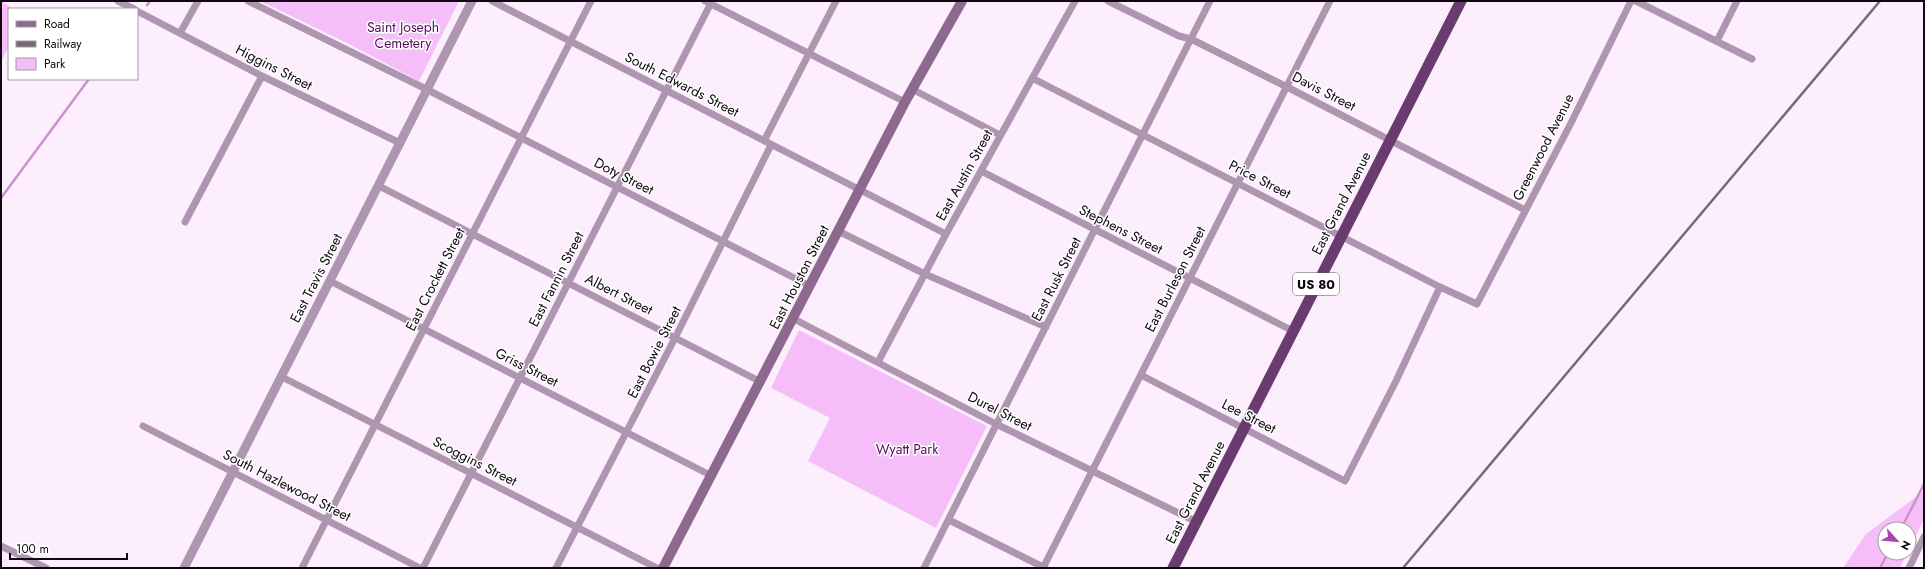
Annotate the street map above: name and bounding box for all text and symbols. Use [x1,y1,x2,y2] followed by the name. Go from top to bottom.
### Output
[8,8,138,80] legend
[44,15,70,33] text: Road
[367,17,439,53] park label: Saint Joseph Cemetery
[44,35,82,53] text: Railway
[232,39,316,95] street label: Higgins Street
[622,47,743,122] street label: South Edwards Street
[44,55,66,73] text: Park
[1289,66,1360,116] street label: Davis Street
[1507,90,1579,204] street label: Greenwood Avenue
[931,125,998,224] street label: East Austin Street
[1306,148,1376,258] street label: East Grand Avenue
[591,152,658,200] street label: Doty Street
[1225,155,1295,203] street label: Price Street
[1076,199,1167,259] street label: Stephens Street
[764,221,834,332] street label: East Houston Street
[1140,222,1211,335] street label: East Burleson Street
[400,223,470,334] street label: East Crockett Street
[523,227,589,330] street label: East Fannin Street
[285,229,347,326] street label: East Travis Street
[1026,233,1086,325] street label: East Rusk Street
[582,268,657,320] street label: Albert Street
[1293,273,1339,295] road number: US 80
[622,302,686,401] street label: East Bowie Street
[492,343,562,392] street label: Griss Street
[964,386,1036,436] street label: Durel Street
[1218,394,1280,438] street label: Lee Street
[429,431,521,491] street label: Scoggins Street
[1160,437,1230,547] street label: East Grand Avenue
[876,439,939,459] park label: Wyatt Park
[220,444,355,526] street label: South Hazlewood Street
[1877,521,1917,561] north arrow
[10,535,127,561] scale bar
[1897,538,1915,553] text: N
[16,540,49,558] text: 100 m

